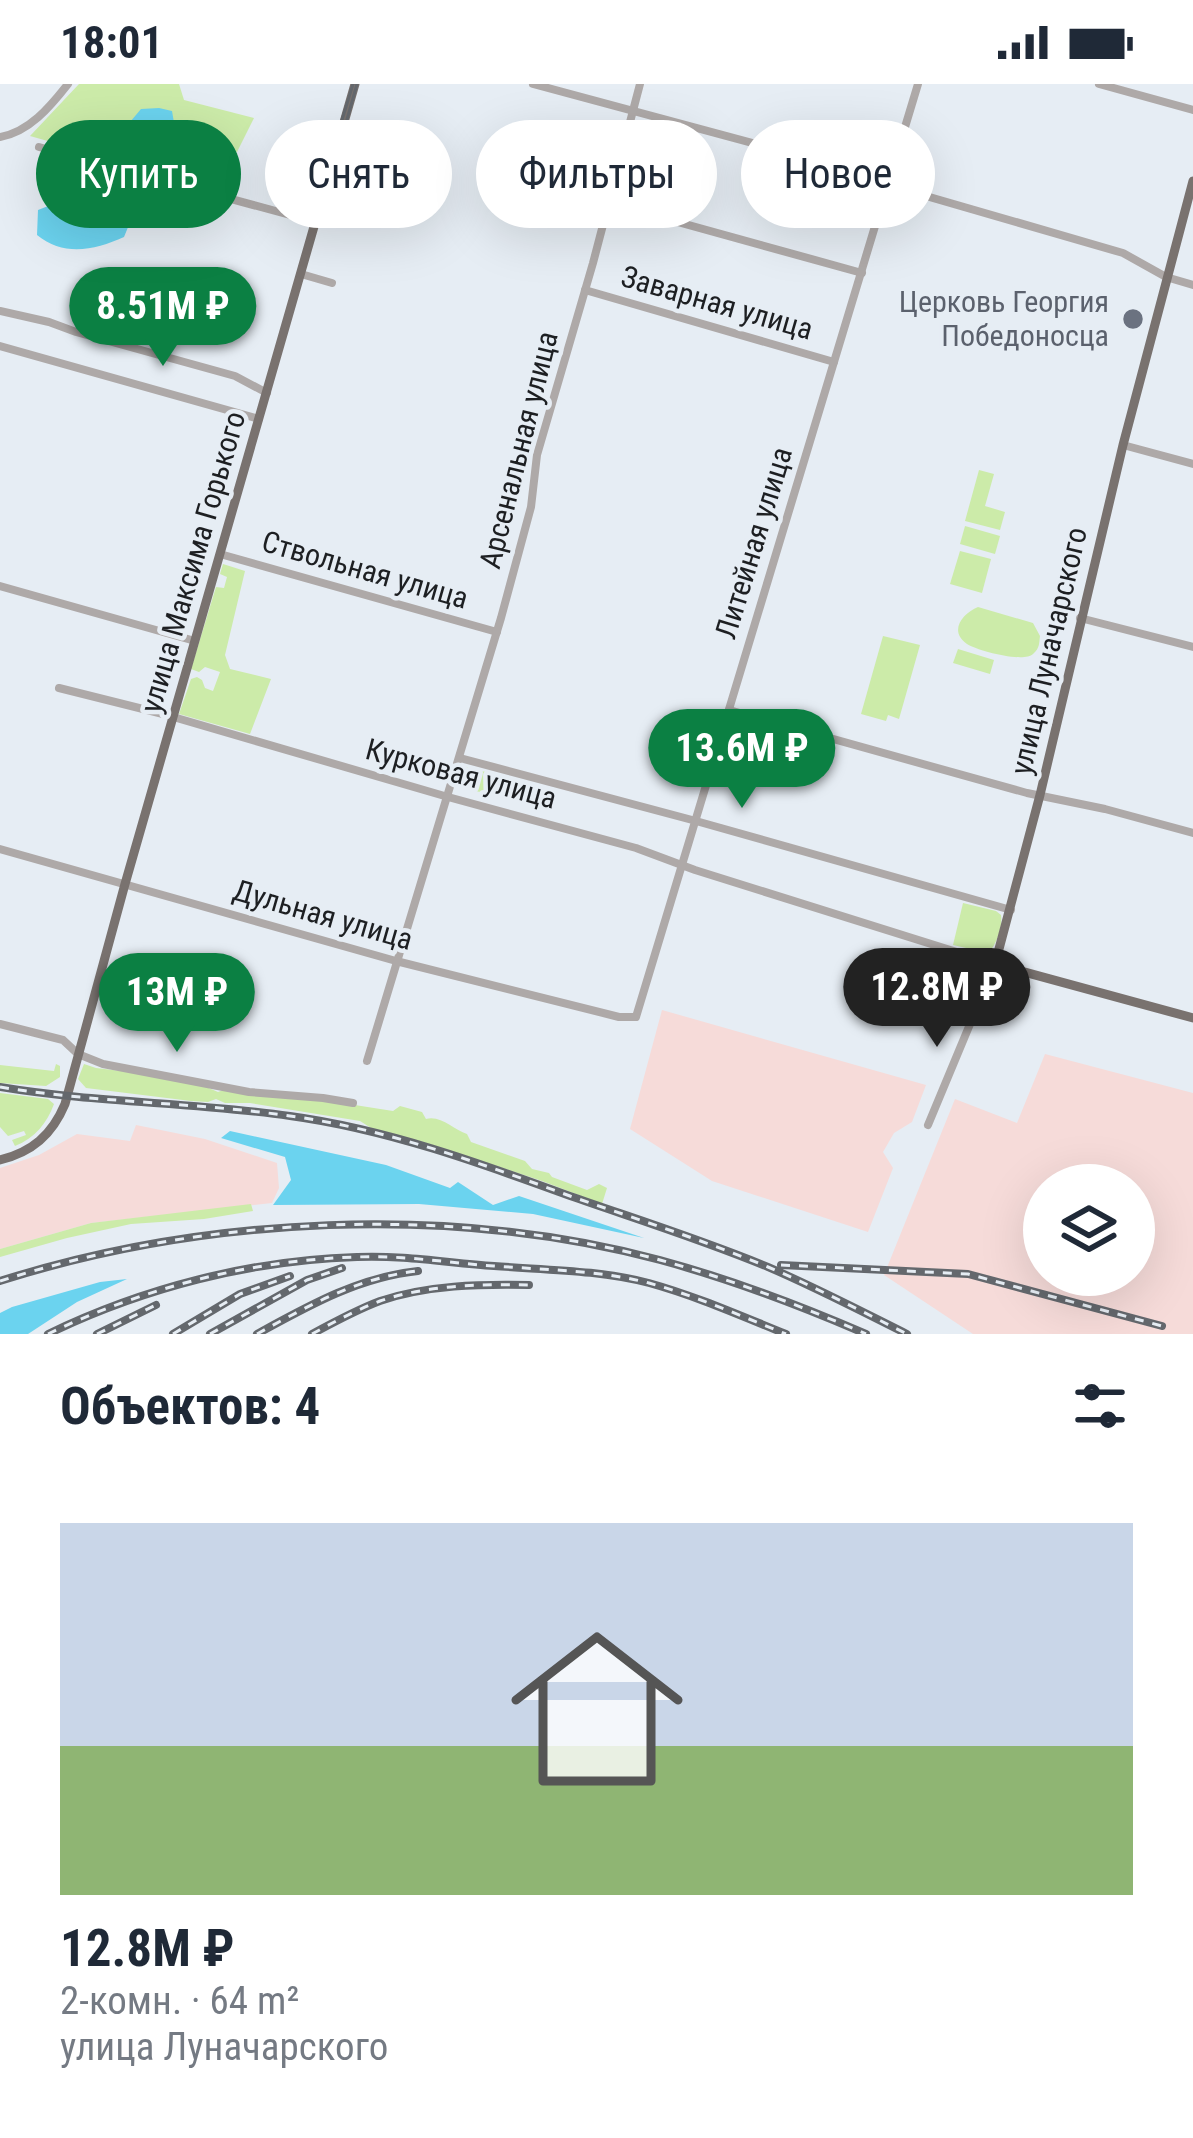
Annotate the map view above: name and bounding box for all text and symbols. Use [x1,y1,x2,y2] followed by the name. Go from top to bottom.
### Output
[60,16,163,69] text: 18:01
[36,120,241,228] chip: Купить
[265,120,452,228] chip: Снять
[476,120,717,228] chip: Фильтры
[741,120,935,228] chip: Новое
[617,258,817,347] street label: Заварная улица
[52,267,274,369] pin: 8.51M ₽
[96,283,230,329] text: 8.51M ₽
[899,284,1109,353] place label: Церковь Георгия Победоносца
[1120,306,1146,332] marker: Церковь Георгия Победоносца
[472,328,565,572] street label: Арсенальная улица
[133,407,252,716] street label: улица Максима Горького
[708,443,799,643] street label: Литейная улица
[258,523,472,616] street label: Ствольная улица
[1003,524,1094,778] street label: улица Луначарского
[631,709,853,811] pin: 13.6M ₽
[675,725,809,771] text: 13.6M ₽
[362,731,560,816] street label: Курковая улица
[229,872,417,957] street label: Дульная улица
[826,948,1048,1050] pin: 12.8M ₽
[93,953,261,1055] pin: 13M ₽
[870,964,1004,1010] text: 12.8M ₽
[126,969,228,1015] text: 13M ₽
[1023,1164,1155,1296] map controls
[1023,1164,1155,1296] button: layers
[1067,1373,1133,1439] icon: filters
[60,1377,320,1436] text: Объектов: 4
[489,1601,705,1817] icon: home
[60,1919,235,1978] text: 12.8M ₽
[60,1978,299,2024] text: 2-комн. · 64 m²
[60,2024,388,2070] text: улица Луначарского

